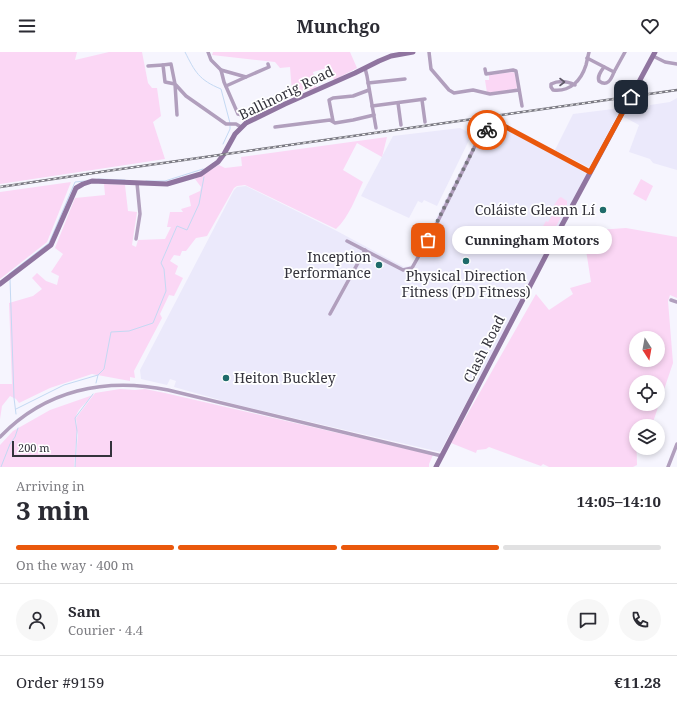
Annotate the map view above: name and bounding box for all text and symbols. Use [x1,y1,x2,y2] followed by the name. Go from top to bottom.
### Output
[297,14,380,38] text: Munchgo
[16,15,38,37] icon: menu
[639,15,661,37] icon: heart
[235,61,337,124] street label: Ballinorig Road
[559,78,565,86] one-way arrow
[614,80,648,114] pin
[620,86,642,108] icon: home
[467,110,507,150] courier
[476,119,498,141] icon: bike
[475,200,596,219] place label: Coláiste Gleann Lí
[598,205,608,215] marker: Coláiste Gleann Lí
[411,223,445,257] pin
[452,226,612,254] callout: Cunningham Motors
[417,229,439,251] icon: bag
[465,231,599,249] text: Cunningham Motors
[284,247,371,282] place label: Inception Performance
[461,256,471,266] marker: Physical Direction Fitness (PD Fitness)
[374,260,384,270] marker: Inception Performance
[401,266,531,301] place label: Physical Direction Fitness (PD Fitness)
[458,311,509,386] street label: Clash Road
[629,331,665,367] north arrow
[629,331,665,455] map controls
[234,368,336,387] place label: Heiton Buckley
[221,373,231,383] marker: Heiton Buckley
[629,375,665,411] button: locate
[629,419,665,455] button: layers
[12,439,112,458] scale bar
[18,440,50,455] text: 200 m
[16,477,85,495] text: Arriving in
[577,491,661,511] text: 14:05–14:10
[16,492,90,528] text: 3 min
[16,556,134,574] text: On the way · 400 m
[16,599,58,641] button: person
[567,599,609,641] button: chat
[619,599,661,641] button: phone
[68,601,100,621] text: Sam
[68,621,143,639] text: Courier · 4.4
[16,672,104,692] text: Order #9159
[614,672,661,692] text: €11.28

